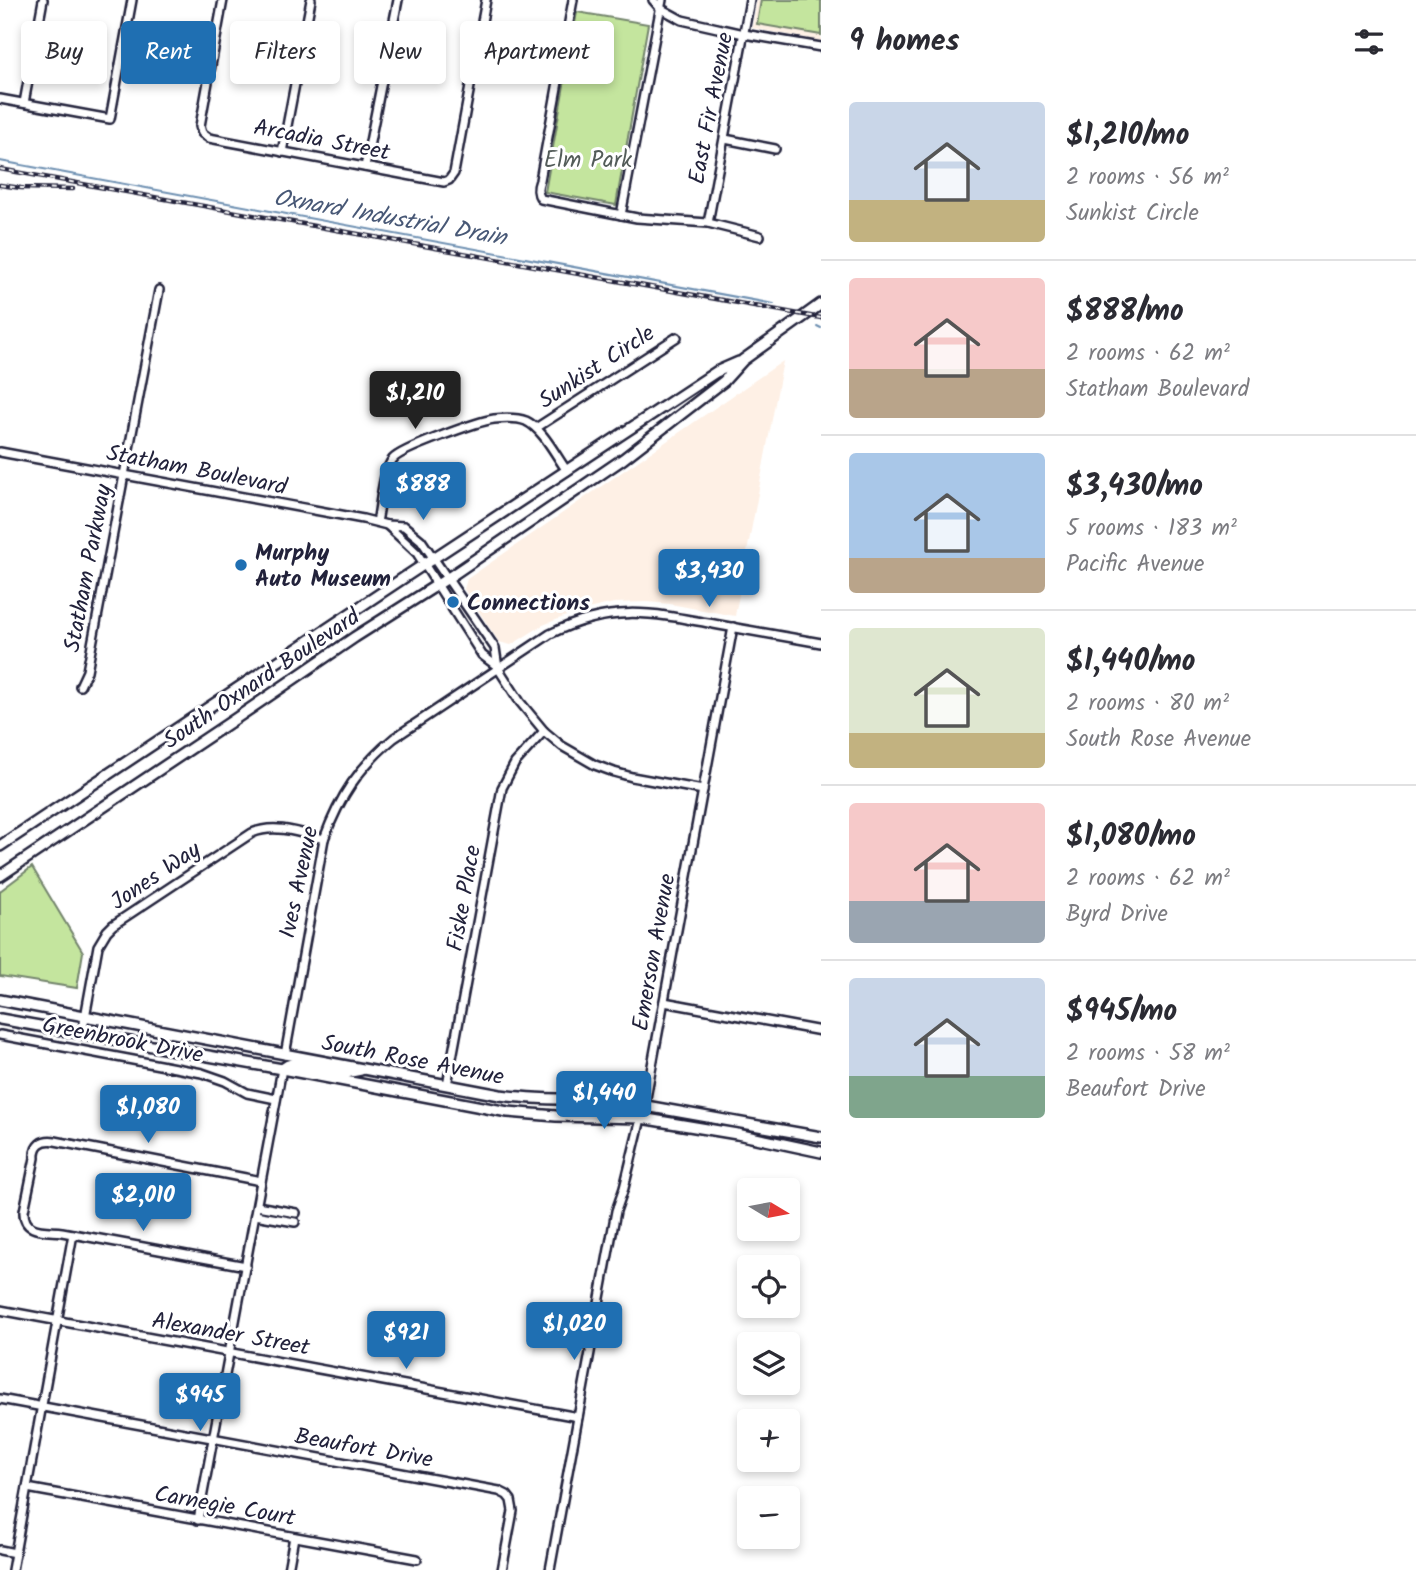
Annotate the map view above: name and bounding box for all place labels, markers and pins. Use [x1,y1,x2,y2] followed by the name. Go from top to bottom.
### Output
[358,372,472,431] pin: $1,210
[382,462,464,522] pin: $888
[255,536,391,598] place label: Murphy Auto Museum
[652,550,766,609] pin: $3,430
[233,557,249,573] marker: Murphy Auto Museum
[467,586,590,622] place label: Connections
[445,594,461,610] marker: Connections
[547,1072,661,1131] pin: $1,440
[91,1086,205,1145] pin: $1,080
[86,1174,200,1233] pin: $2,010
[517,1302,631,1362] pin: $1,020
[365,1312,447,1371] pin: $921
[159,1374,241,1433] pin: $945

